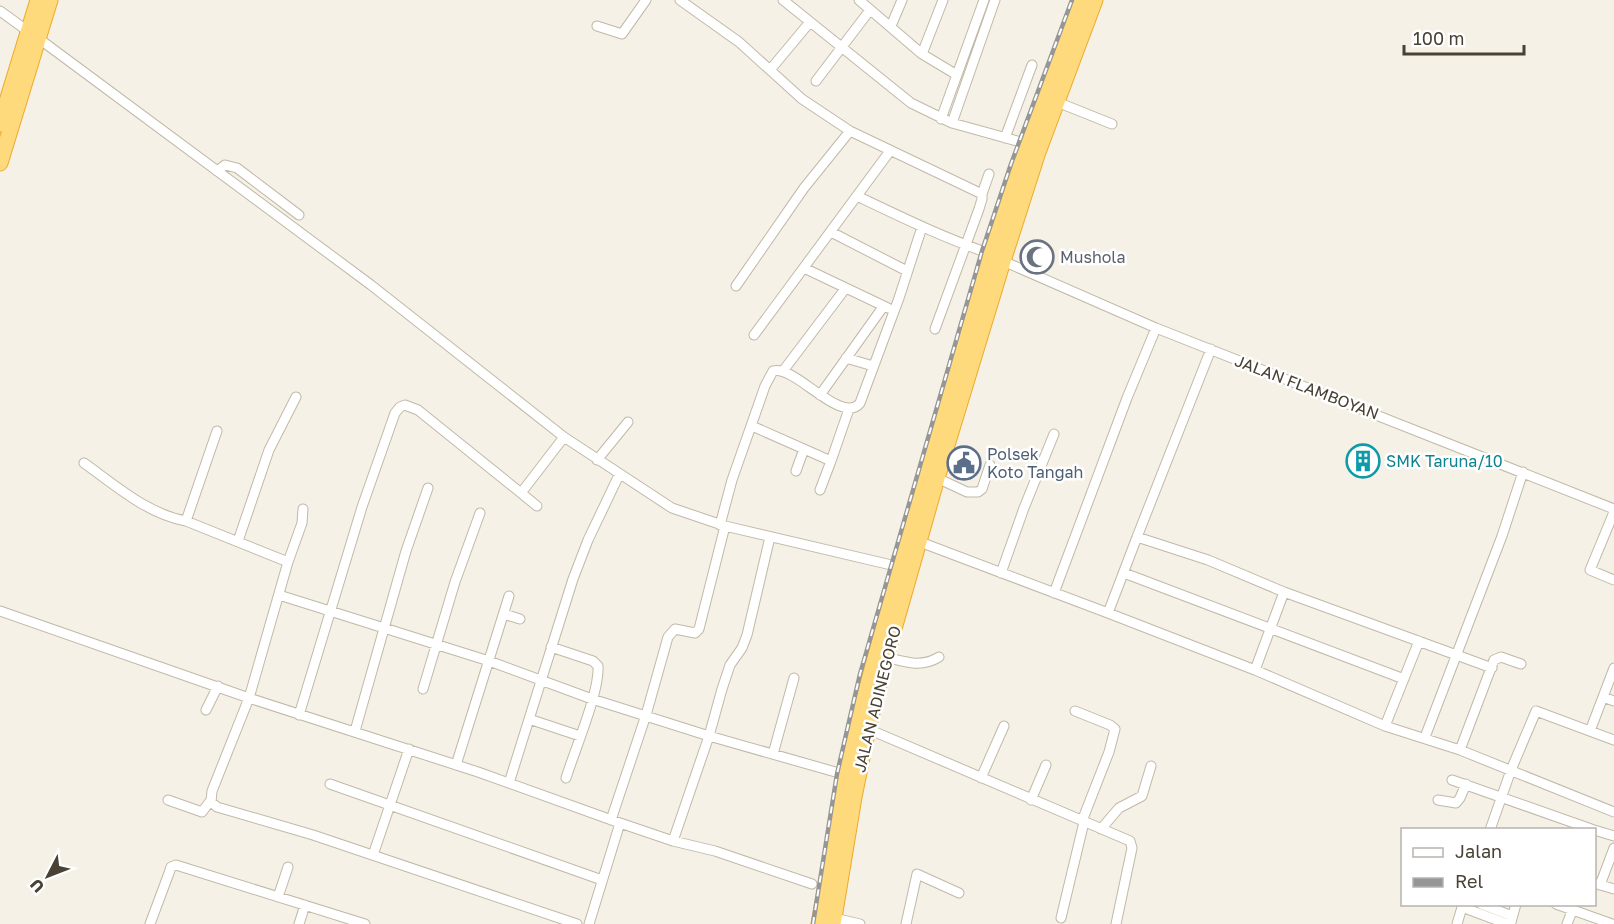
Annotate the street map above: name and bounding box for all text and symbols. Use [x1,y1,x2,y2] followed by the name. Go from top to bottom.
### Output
[1404,18,1524,56] scale bar
[1413,27,1464,49] text: 100 m
[1019,239,1055,275] mosque icon: Mushola
[1060,247,1126,267] place label: Mushola
[1232,350,1382,424] street label: JALAN FLAMBOYAN
[1345,443,1381,479] building icon: SMK Taruna/10
[987,444,1083,482] place label: Polsek Koto Tangah
[946,445,982,481] public building icon: Polsek Koto Tangah
[1386,451,1503,471] place label: SMK Taruna/10
[849,624,905,774] street label: JALAN ADINEGORO
[1401,828,1596,906] legend
[1455,840,1502,862] text: Jalan
[18,846,78,906] north arrow
[1455,870,1483,892] text: Rel
[26,875,48,897] text: U

